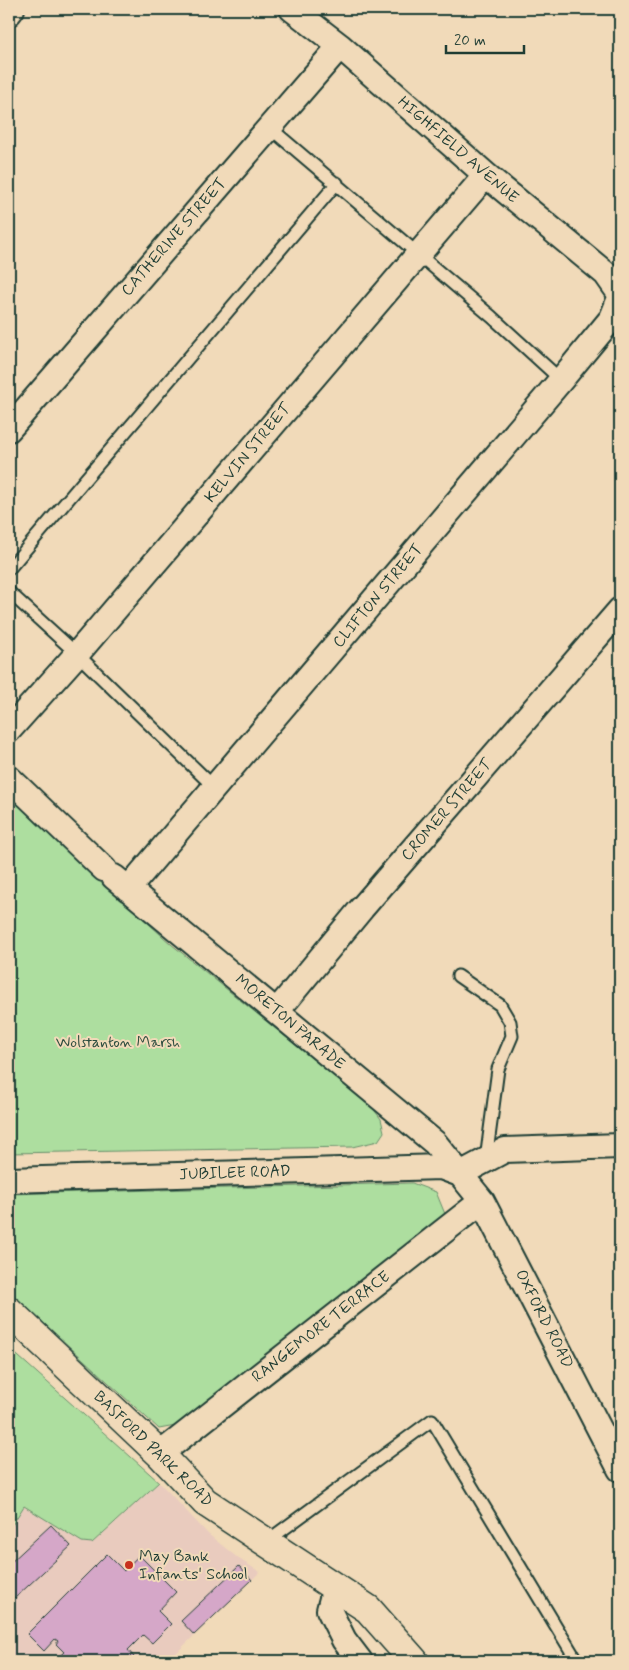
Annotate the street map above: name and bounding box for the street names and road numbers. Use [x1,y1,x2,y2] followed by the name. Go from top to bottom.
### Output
[393,92,523,208] street label: HIGHFIELD AVENUE
[117,173,231,301] street label: CATHERINE STREET
[200,398,297,507] street label: KELVIN STREET
[328,540,428,652] street label: CLIFTON STREET
[397,754,498,866] street label: CROMER STREET
[230,970,350,1074] street label: MORETON PARADE
[179,1161,291,1185] street label: JUBILEE ROAD
[248,1266,394,1388] street label: RANGEMORE TERRACE
[510,1266,578,1372] street label: OXFORD ROAD
[89,1386,217,1512] street label: BASFORD PARK ROAD

